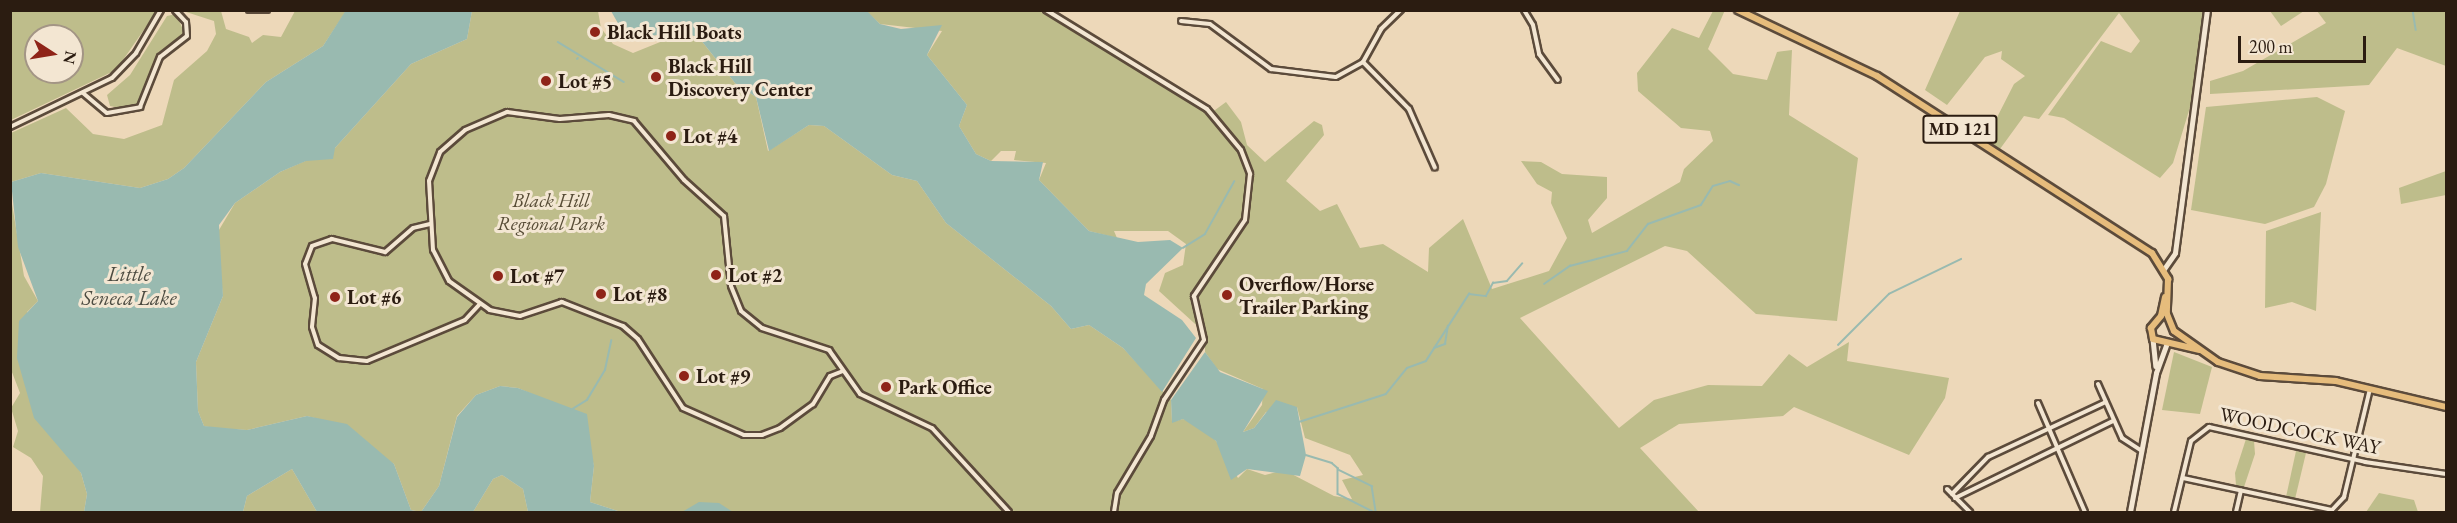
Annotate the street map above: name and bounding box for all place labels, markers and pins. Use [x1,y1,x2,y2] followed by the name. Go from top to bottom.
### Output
[607,20,742,44] place label: Black Hill Boats
[588,25,602,39] marker: Black Hill Boats
[668,54,812,101] place label: Black Hill Discovery Center
[558,69,612,93] place label: Lot #5
[649,70,663,84] marker: Black Hill Discovery Center
[539,74,553,88] marker: Lot #5
[683,124,737,148] place label: Lot #4
[664,129,678,143] marker: Lot #4
[728,263,782,287] place label: Lot #2
[510,264,564,288] place label: Lot #7
[709,268,723,282] marker: Lot #2
[491,269,505,283] marker: Lot #7
[1239,272,1374,319] place label: Overflow/Horse Trailer Parking
[613,282,667,306] place label: Lot #8
[347,285,401,309] place label: Lot #6
[594,287,608,301] marker: Lot #8
[1220,288,1234,302] marker: Overflow/Horse Trailer Parking
[328,290,342,304] marker: Lot #6
[696,364,750,388] place label: Lot #9
[677,369,691,383] marker: Lot #9
[898,375,992,399] place label: Park Office
[879,380,893,394] marker: Park Office

